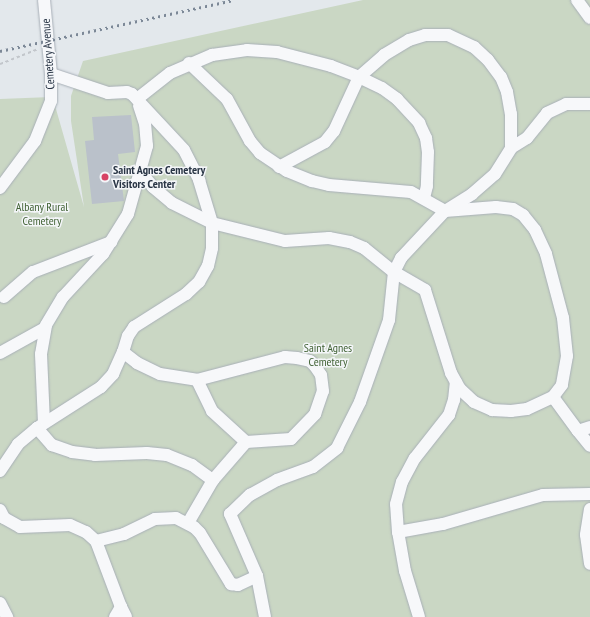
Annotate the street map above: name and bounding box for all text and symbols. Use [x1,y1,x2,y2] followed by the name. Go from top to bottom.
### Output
[38,18,58,90] street label: Cemetery Avenue
[113,163,206,191] place label: Saint Agnes Cemetery Visitors Center
[100,172,110,182] marker: Saint Agnes Cemetery Visitors Center
[16,200,68,228] park label: Albany Rural Cemetery
[304,341,352,369] park label: Saint Agnes Cemetery

